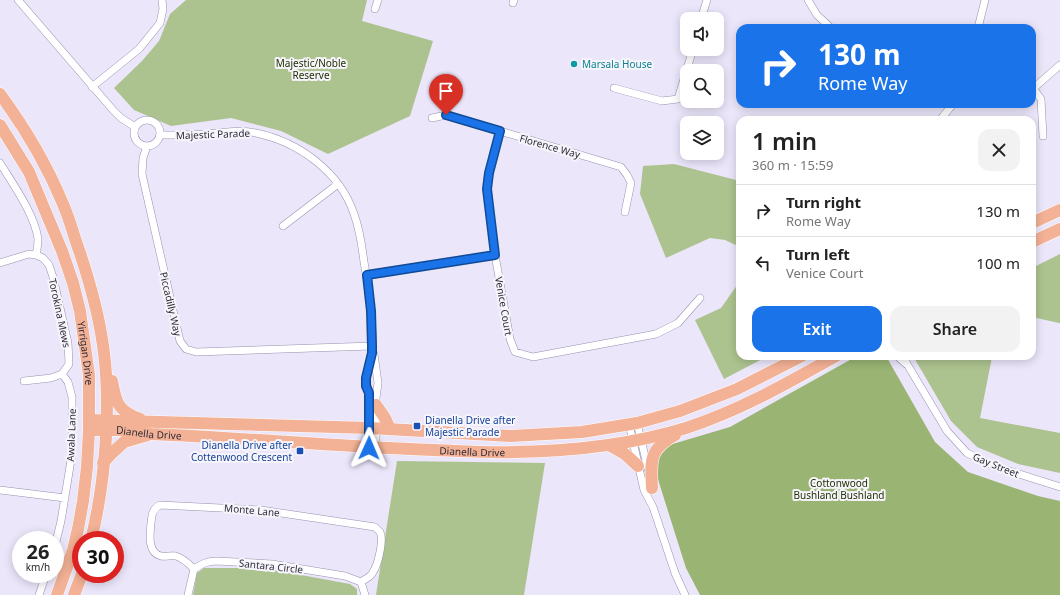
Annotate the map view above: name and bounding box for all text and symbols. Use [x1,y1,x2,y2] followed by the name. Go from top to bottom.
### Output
[680,12,724,160] map controls
[680,12,724,56] button: sound
[818,35,901,73] text: 130 m
[752,40,804,92] icon: right
[276,56,347,82] park label: Majestic/Noble Reserve
[582,57,652,71] place label: Marsala House
[569,59,579,69] marker: Marsala House
[680,64,724,108] button: search
[818,71,907,95] text: Rome Way
[429,74,463,115] pin
[435,80,457,102] icon: arrive
[680,116,724,160] button: layers
[752,124,817,157] text: 1 min
[176,126,251,142] street label: Majestic Parade
[978,129,1020,171] button: close
[518,131,583,162] street label: Florence Way
[752,156,833,174] text: 360 m · 15:59
[786,192,861,212] text: Turn right
[752,200,774,222] icon: right
[976,201,1020,221] text: 130 m
[786,212,851,230] text: Rome Way
[786,244,850,264] text: Turn left
[752,252,774,274] icon: left
[976,253,1020,273] text: 100 m
[786,264,863,282] text: Venice Court
[157,271,185,338] street label: Piccadilly Way
[492,275,516,337] street label: Venice Court
[46,277,74,349] street label: Torokina Mews
[752,306,882,352] button: Exit
[890,306,1020,352] button: Share
[74,320,96,385] street label: Yirrigan Drive
[63,408,79,462] street label: Awala Lane
[425,413,515,439] place label: Dianella Drive after Majestic Parade
[412,421,422,431] marker: Dianella Drive after Majestic Parade
[116,423,182,442] street label: Dianella Drive
[348,427,390,469] position arrow
[191,438,292,464] place label: Dianella Drive after Cottenwood Crescent
[439,443,505,459] street label: Dianella Drive
[295,446,305,456] marker: Dianella Drive after Cottenwood Crescent
[971,449,1021,481] street label: Gay Street
[794,476,884,502] park label: Cottonwood Bushland Bushland
[224,501,281,519] street label: Monte Lane
[72,531,124,583] speed limit sign: 30
[27,538,49,565] text: 26
[238,556,304,576] street label: Santara Circle
[26,560,50,574] text: km/h

